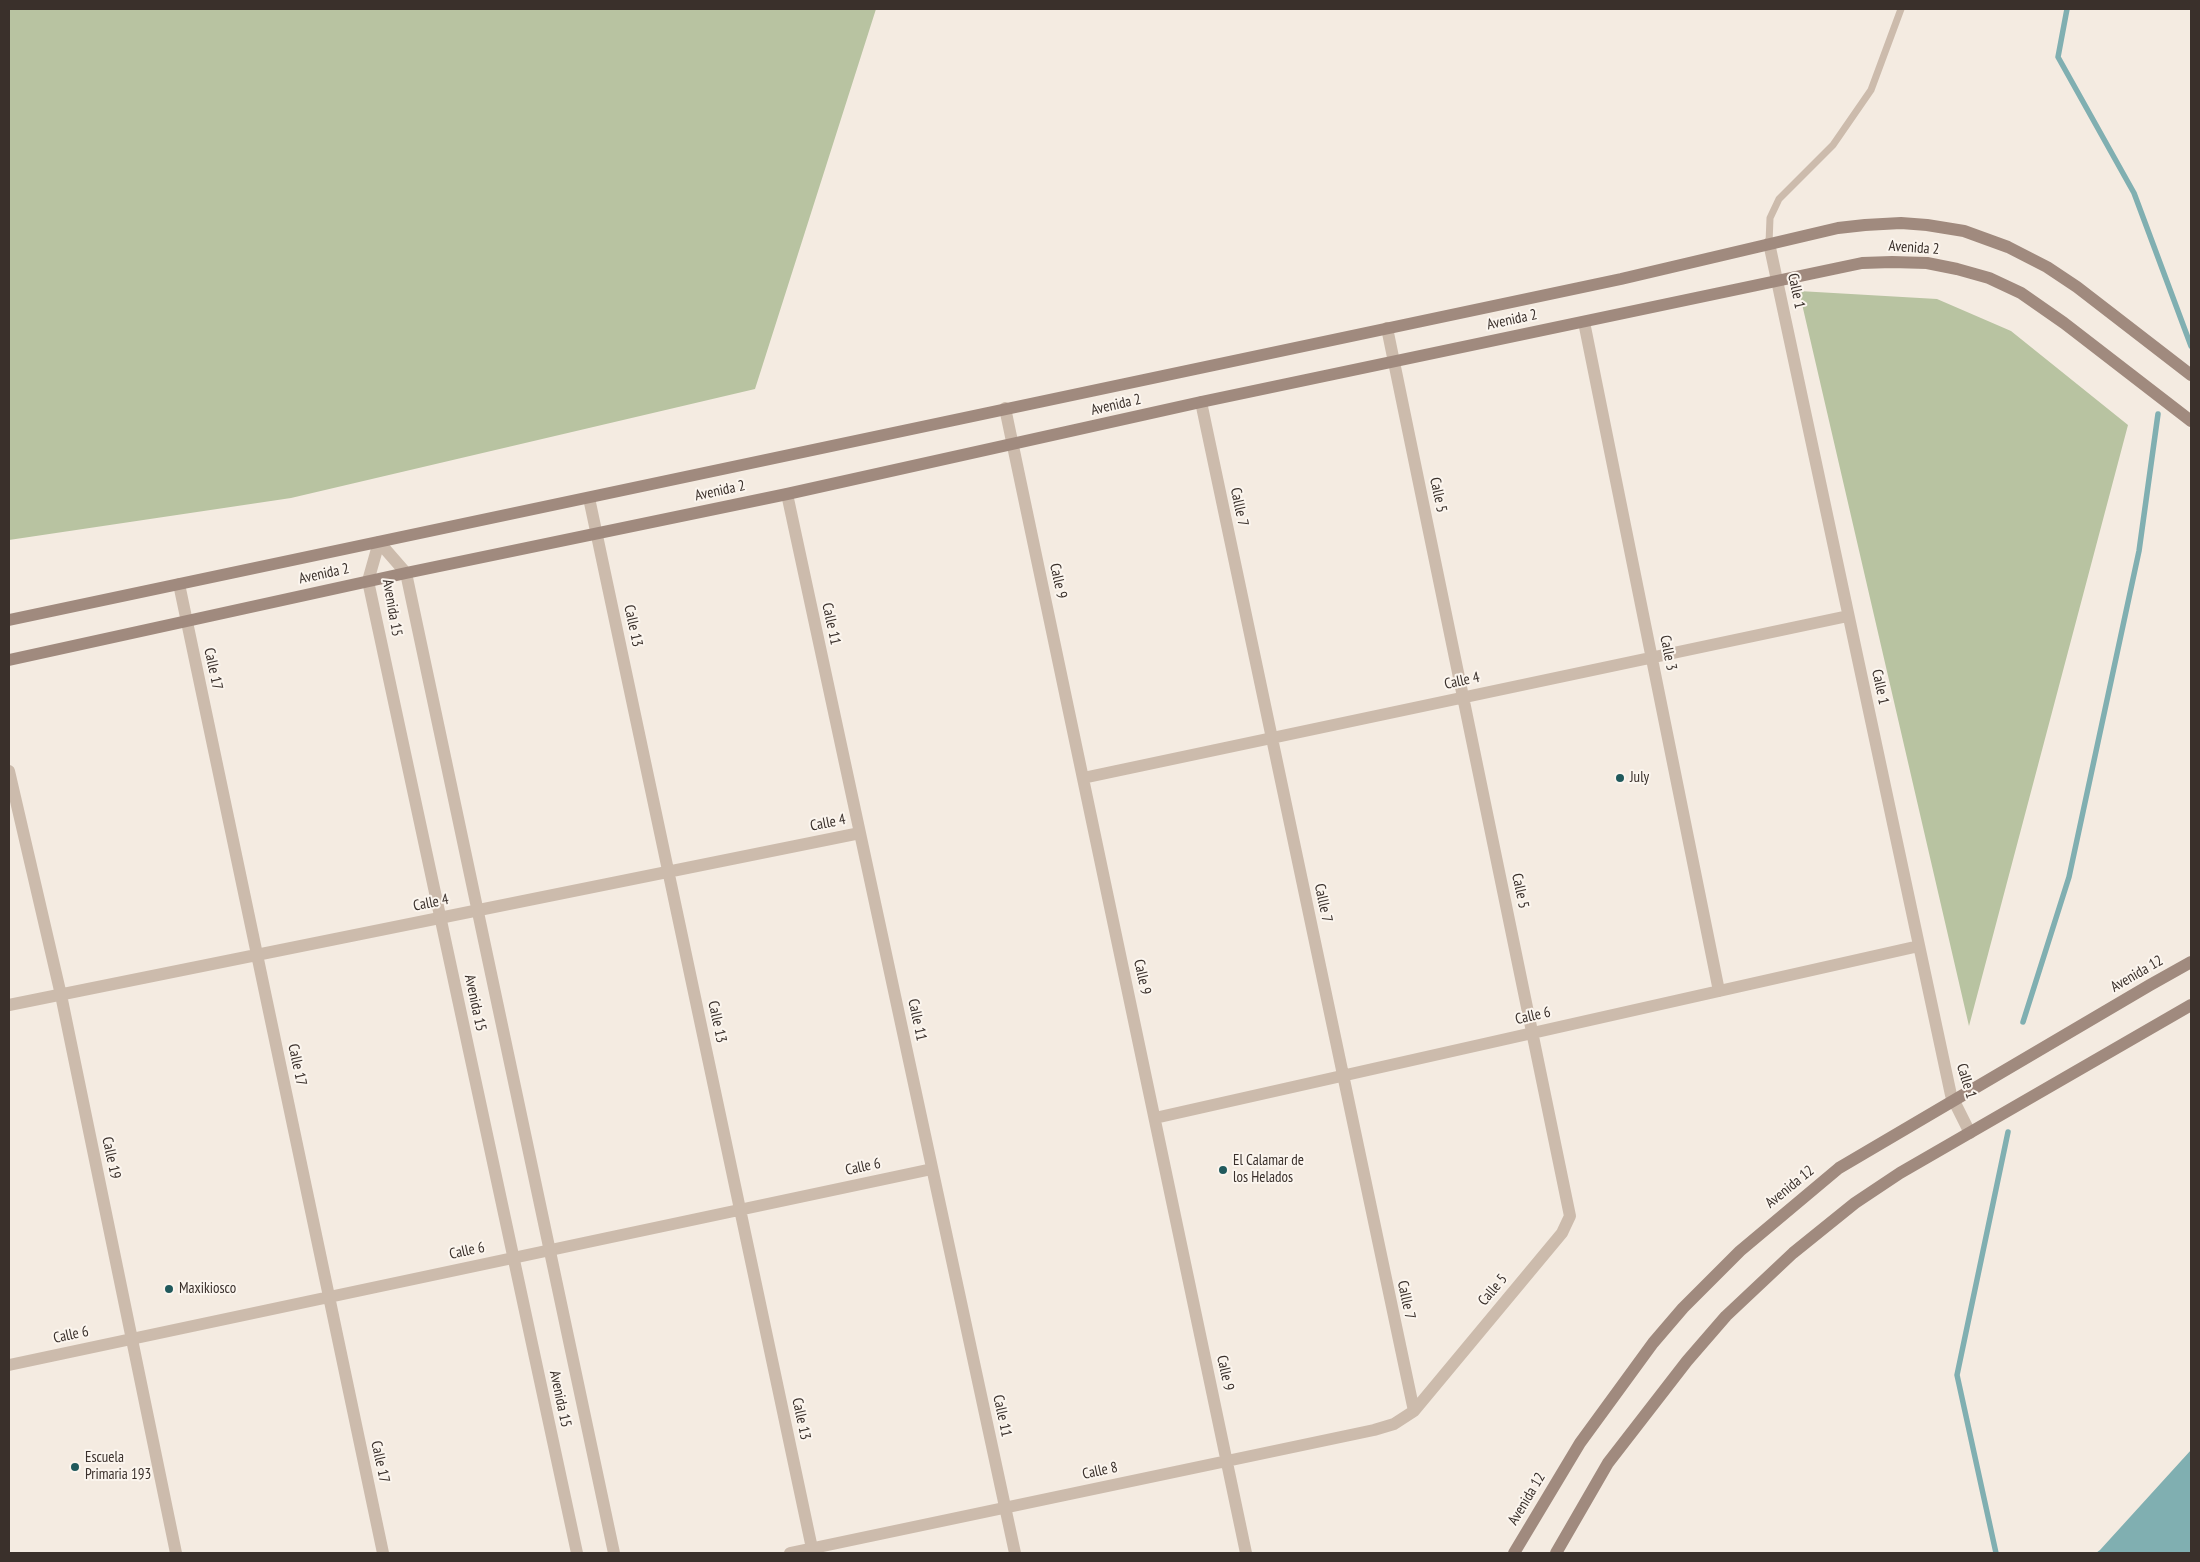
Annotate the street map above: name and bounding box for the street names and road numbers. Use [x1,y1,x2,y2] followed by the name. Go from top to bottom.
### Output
[1888,237,1940,259] street label: Avenida 2
[1783,272,1809,310] street label: Calle 1
[1485,306,1539,334] street label: Avenida 2
[1089,391,1143,419] street label: Avenida 2
[1425,476,1451,514] street label: Calle 5
[693,477,747,505] street label: Avenida 2
[1226,486,1252,528] street label: Callle 7
[297,560,351,588] street label: Avenida 2
[1045,562,1071,600] street label: Calle 9
[378,578,406,638] street label: Avenida 15
[818,601,844,647] street label: Calle 11
[620,603,646,649] street label: Calle 13
[1656,634,1680,672] street label: Calle 3
[200,646,226,692] street label: Calle 17
[1443,668,1481,694] street label: Calle 4
[1867,668,1893,706] street label: Calle 1
[809,811,847,835] street label: Calle 4
[1507,872,1533,910] street label: Calle 5
[1310,882,1336,924] street label: Callle 7
[412,891,450,915] street label: Calle 4
[2108,952,2166,996] street label: Avenida 12
[1129,958,1155,996] street label: Calle 9
[460,973,490,1033] street label: Avenida 15
[904,997,930,1043] street label: Calle 11
[704,999,730,1045] street label: Calle 13
[1514,1003,1552,1029] street label: Calle 6
[284,1042,310,1088] street label: Calle 17
[1952,1061,1980,1101] street label: Calle 1
[98,1135,124,1181] street label: Calle 19
[844,1154,882,1180] street label: Calle 6
[1762,1162,1818,1212] street label: Avenida 12
[448,1238,486,1264] street label: Calle 6
[1475,1271,1511,1309] street label: Calle 5
[1393,1279,1419,1321] street label: Callle 7
[52,1322,90,1348] street label: Calle 6
[1212,1354,1238,1392] street label: Calle 9
[545,1369,575,1429] street label: Avenida 15
[989,1393,1015,1439] street label: Calle 11
[788,1396,814,1442] street label: Calle 13
[367,1439,393,1485] street label: Calle 17
[1081,1458,1119,1484] street label: Calle 8
[1504,1470,1550,1528] street label: Avenida 12

